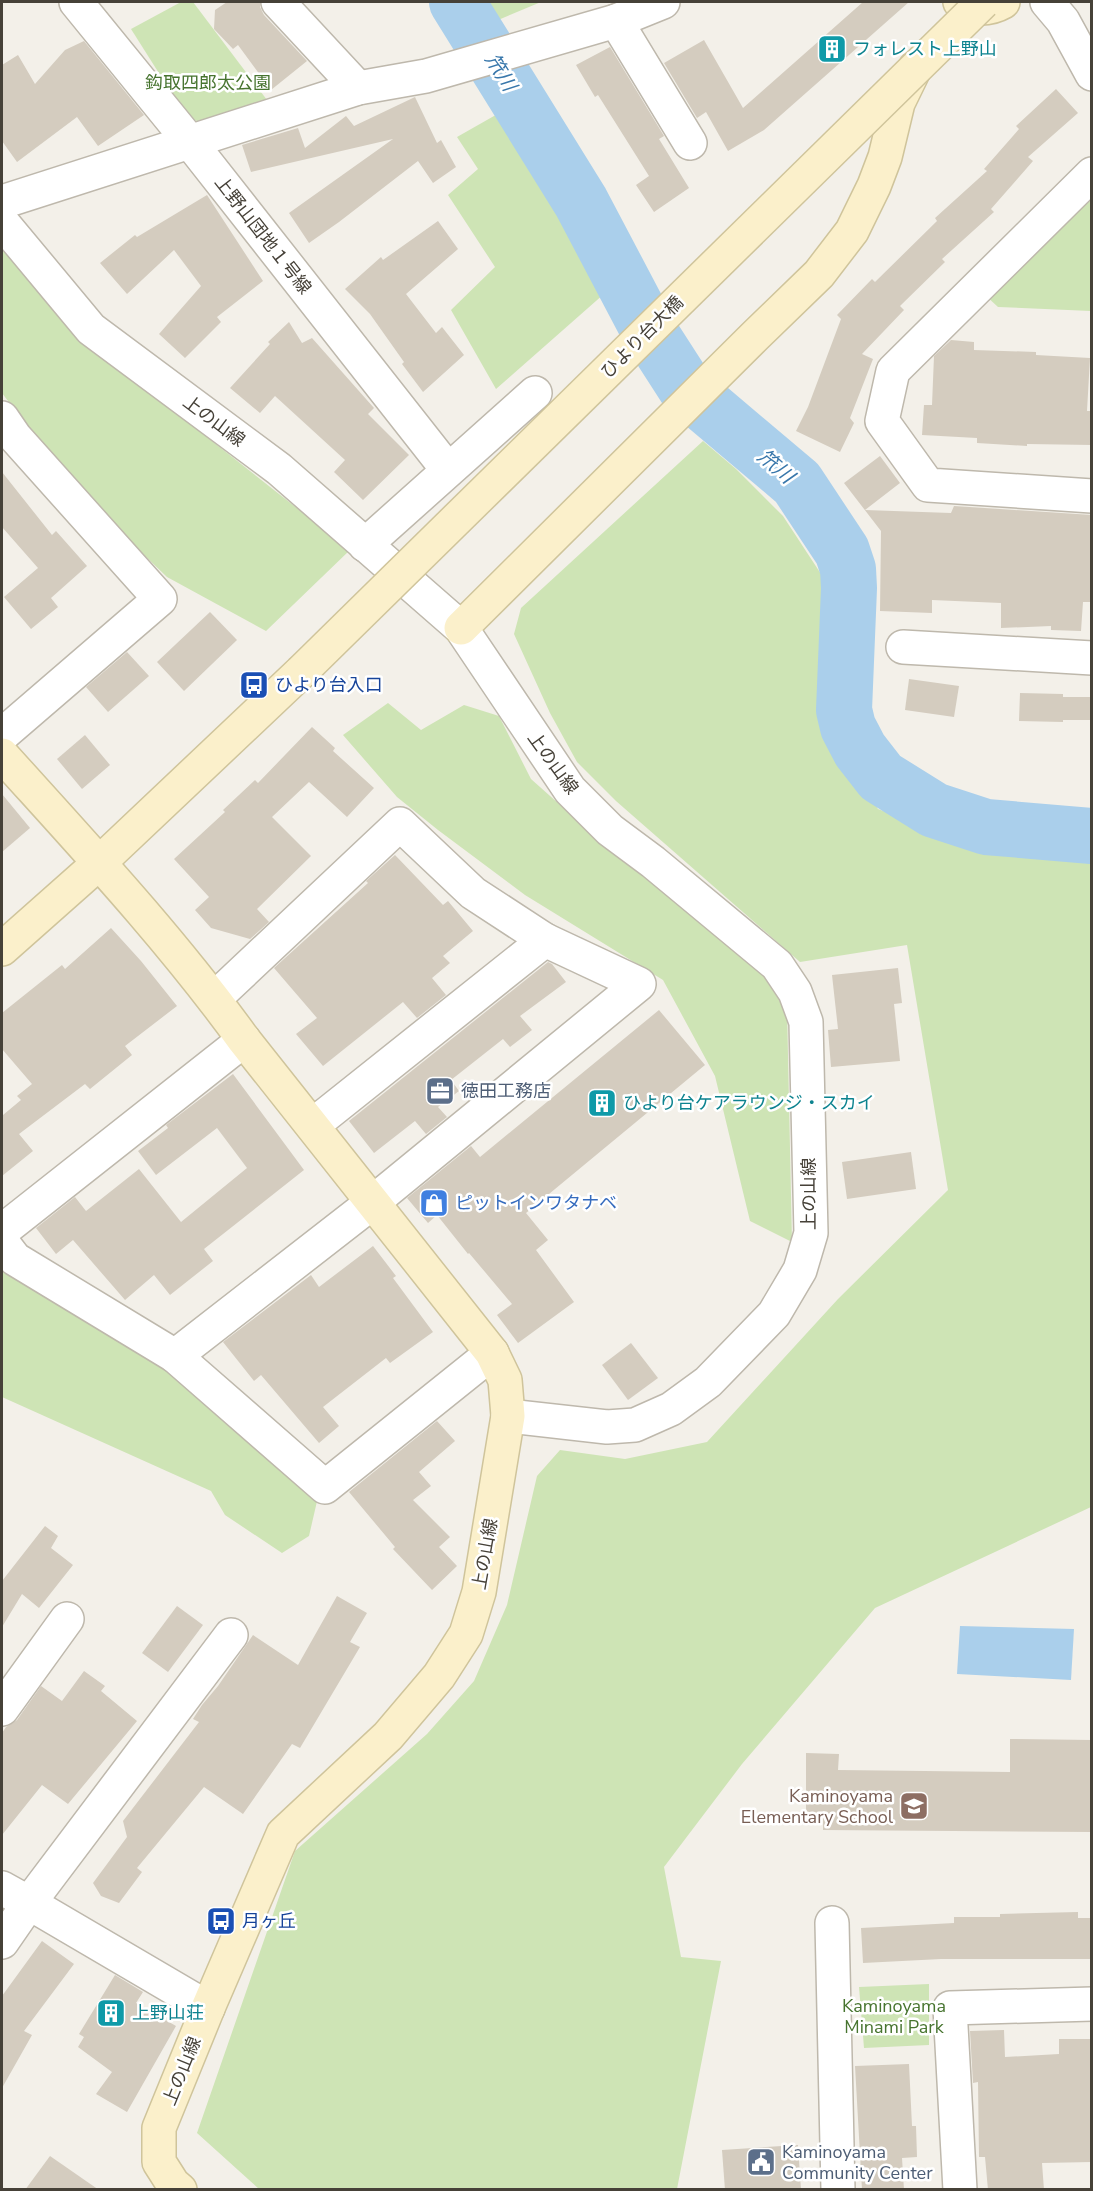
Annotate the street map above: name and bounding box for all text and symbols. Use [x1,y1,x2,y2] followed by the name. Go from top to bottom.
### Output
[816,33,848,65] building icon: フォレスト上野山
[853,37,997,61] place label: フォレスト上野山
[479,48,524,98] water label: 笊川
[145,71,271,95] park label: 鈎取四郎太公園
[209,171,317,299] street label: 上野山団地１号線
[595,290,689,384] street label: ひより台大橋
[178,390,250,452] street label: 上の山線
[752,443,801,491] water label: 笊川
[238,669,270,701] bus stop icon: ひより台入口
[275,673,383,697] place label: ひより台入口
[522,727,584,799] street label: 上の山線
[424,1075,456,1107] office icon: 徳田工務店
[461,1079,551,1103] place label: 徳田工務店
[586,1087,618,1119] building icon: ひより台ケアラウンジ・スカイ
[623,1091,875,1115] place label: ひより台ケアラウンジ・スカイ
[797,1158,821,1230] street label: 上の山線
[418,1187,450,1219] shop icon: ピットインワタナベ
[455,1191,617,1215] place label: ピットインワタナベ
[467,1516,503,1592] street label: 上の山線
[741,1784,894,1829] place label: Kaminoyama Elementary School
[898,1790,930,1822] school or university icon: Kaminoyama Elementary School
[205,1905,237,1937] bus stop icon: 月ヶ丘
[242,1909,296,1933] place label: 月ヶ丘
[842,1994,946,2039] park label: Kaminoyama Minami Park
[95,1997,127,2029] building icon: 上野山荘
[132,2001,204,2025] place label: 上野山荘
[157,2033,207,2109] street label: 上の山線
[782,2140,933,2185] place label: Kaminoyama Community Center
[745,2146,777,2178] public building icon: Kaminoyama Community Center

